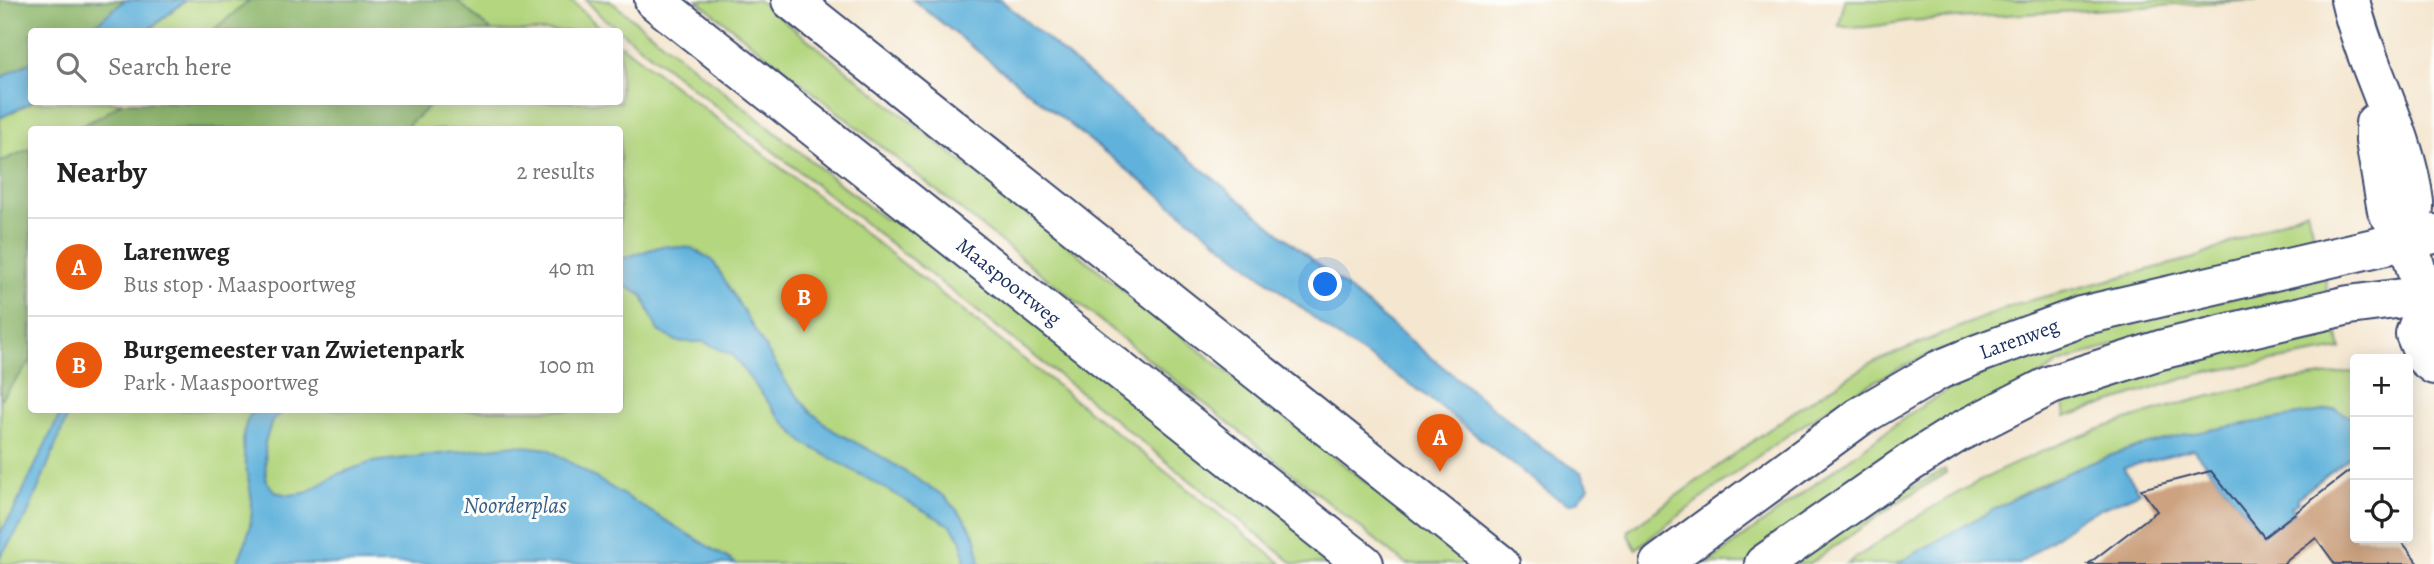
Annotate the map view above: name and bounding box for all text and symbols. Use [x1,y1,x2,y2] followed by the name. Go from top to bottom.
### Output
[28,28,623,105] search box
[52,48,90,86] icon: search
[108,49,232,84] text: Search here
[56,152,147,192] text: Nearby
[517,156,595,187] text: 2 results
[950,231,1067,332] street label: Maaspoortweg
[123,234,230,269] text: Larenweg
[72,252,86,283] text: A
[549,252,595,283] text: 40 m
[1308,267,1342,301] your location
[123,269,356,300] text: Bus stop · Maaspoortweg
[781,274,827,332] pin: B
[1975,311,2063,366] street label: Larenweg
[123,332,464,367] text: Burgemeester van Zwietenpark
[72,350,86,381] text: B
[539,350,595,381] text: 100 m
[2350,354,2413,543] map controls
[2350,354,2413,417] button: +
[123,367,319,398] text: Park · Maaspoortweg
[1417,414,1463,472] pin: A
[2350,417,2413,480] button: −
[2350,480,2413,543] button: locate
[463,490,567,521] water label: Noorderplas

